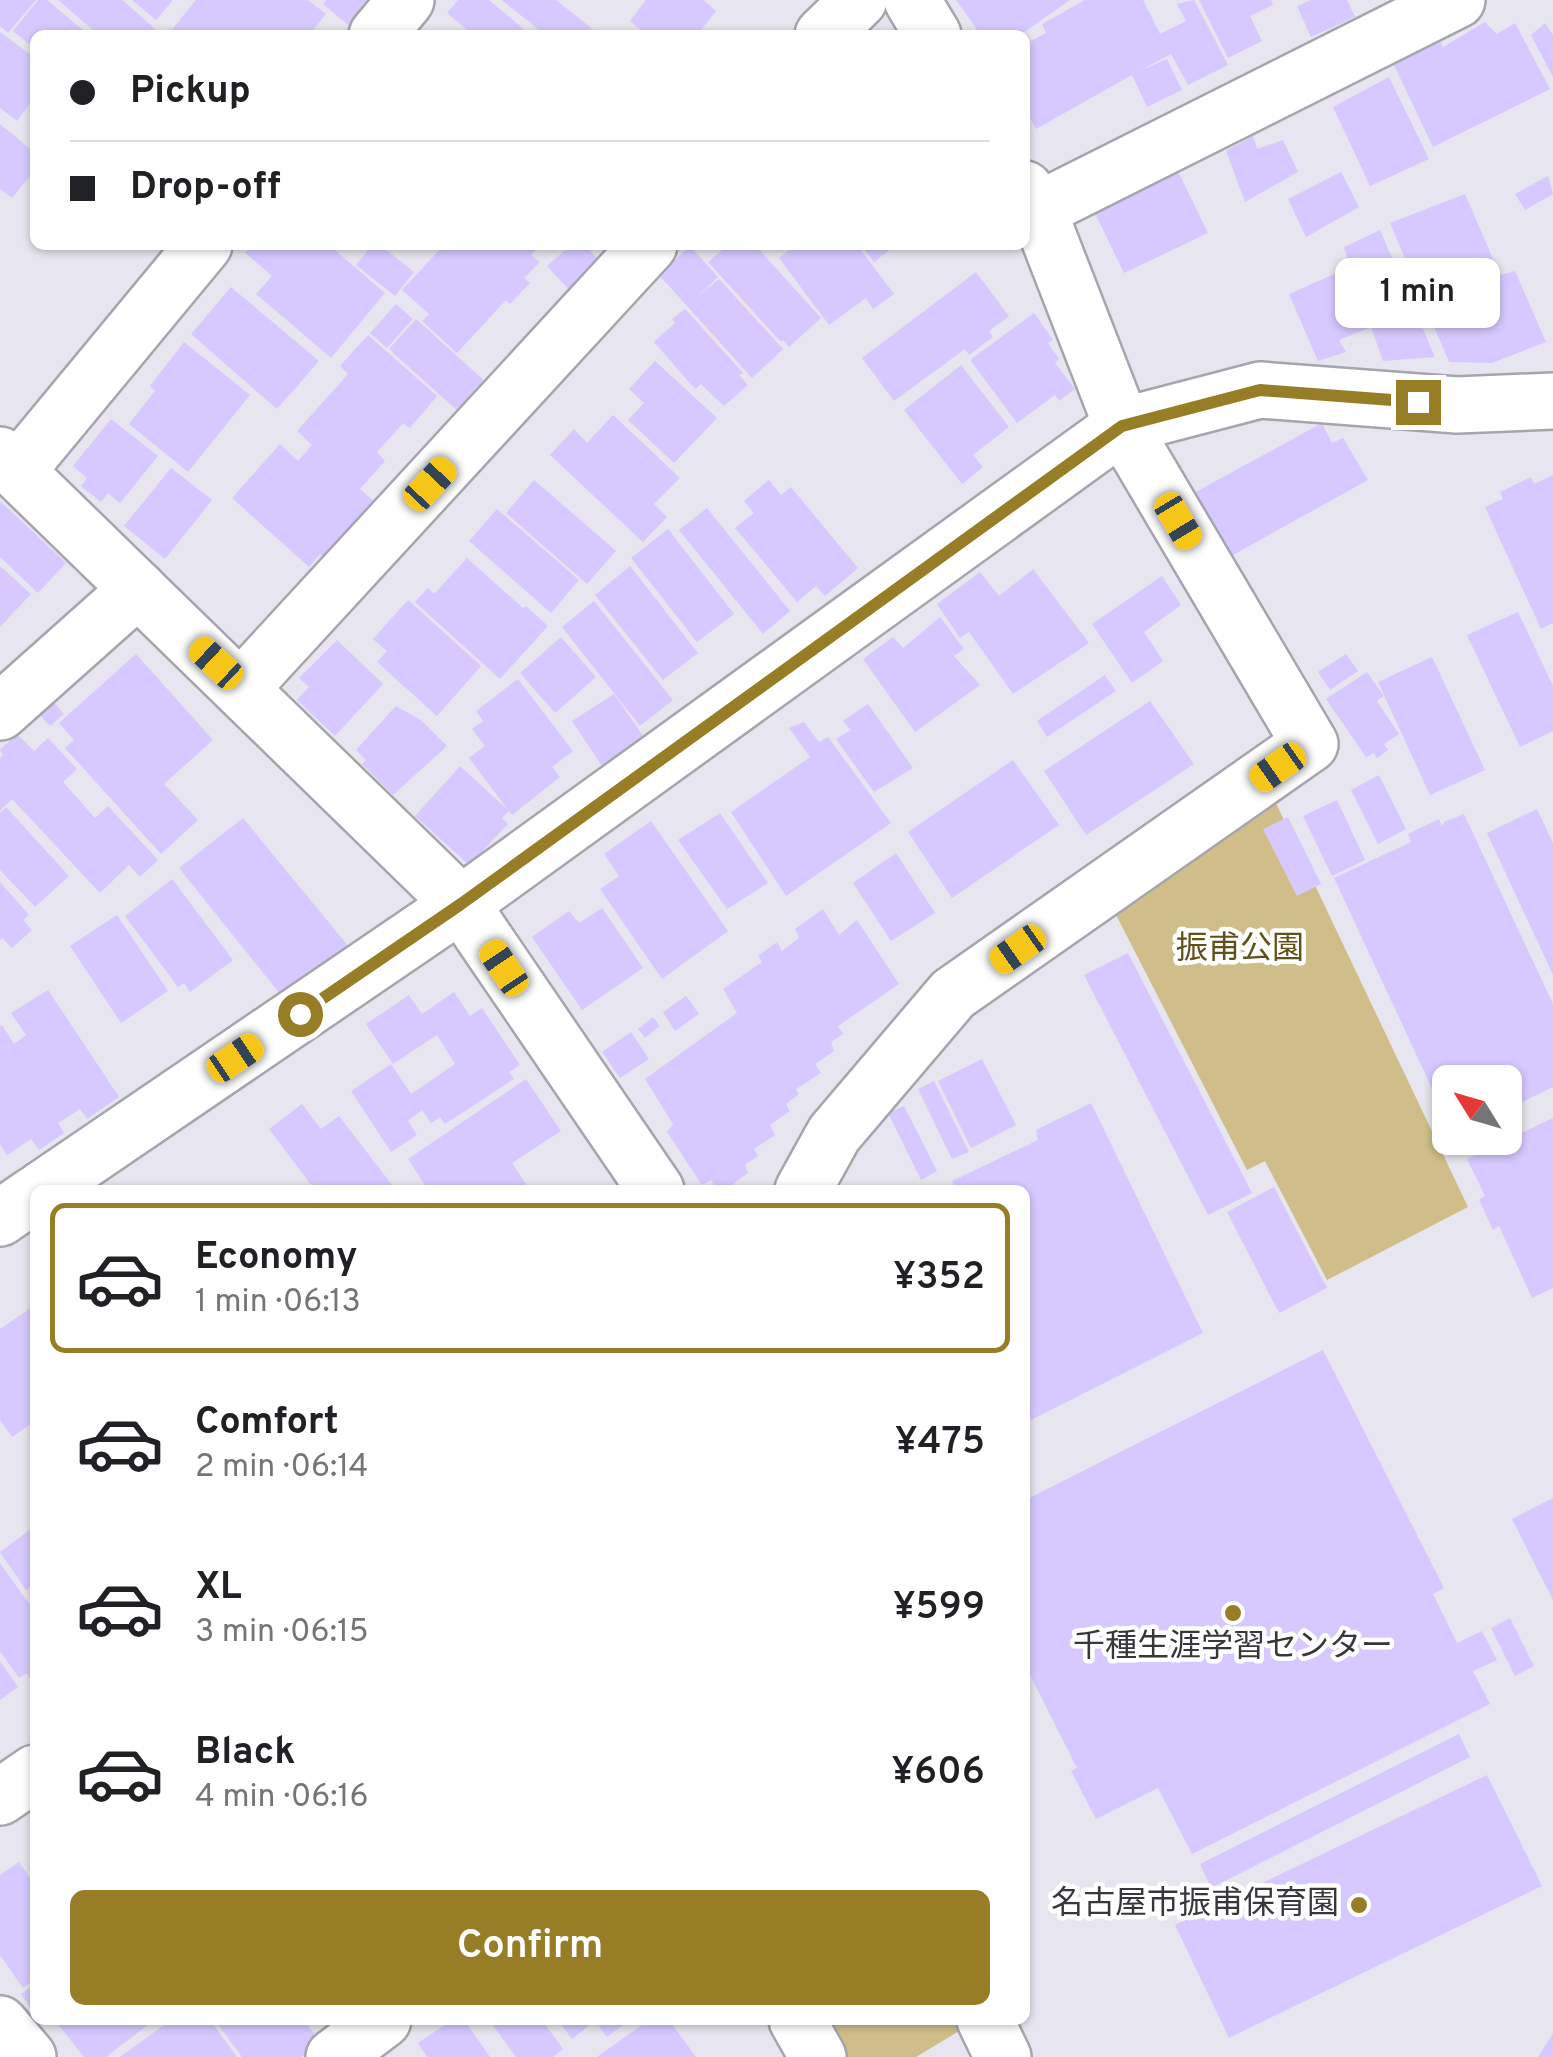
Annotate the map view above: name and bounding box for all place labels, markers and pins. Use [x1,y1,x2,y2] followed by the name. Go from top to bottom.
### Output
[1222,1602,1244,1624] marker: 千種生涯学習センター
[1073,1628,1393,1668] place label: 千種生涯学習センター
[1051,1885,1339,1925] place label: 名古屋市振甫保育園
[1348,1894,1370,1916] marker: 名古屋市振甫保育園

